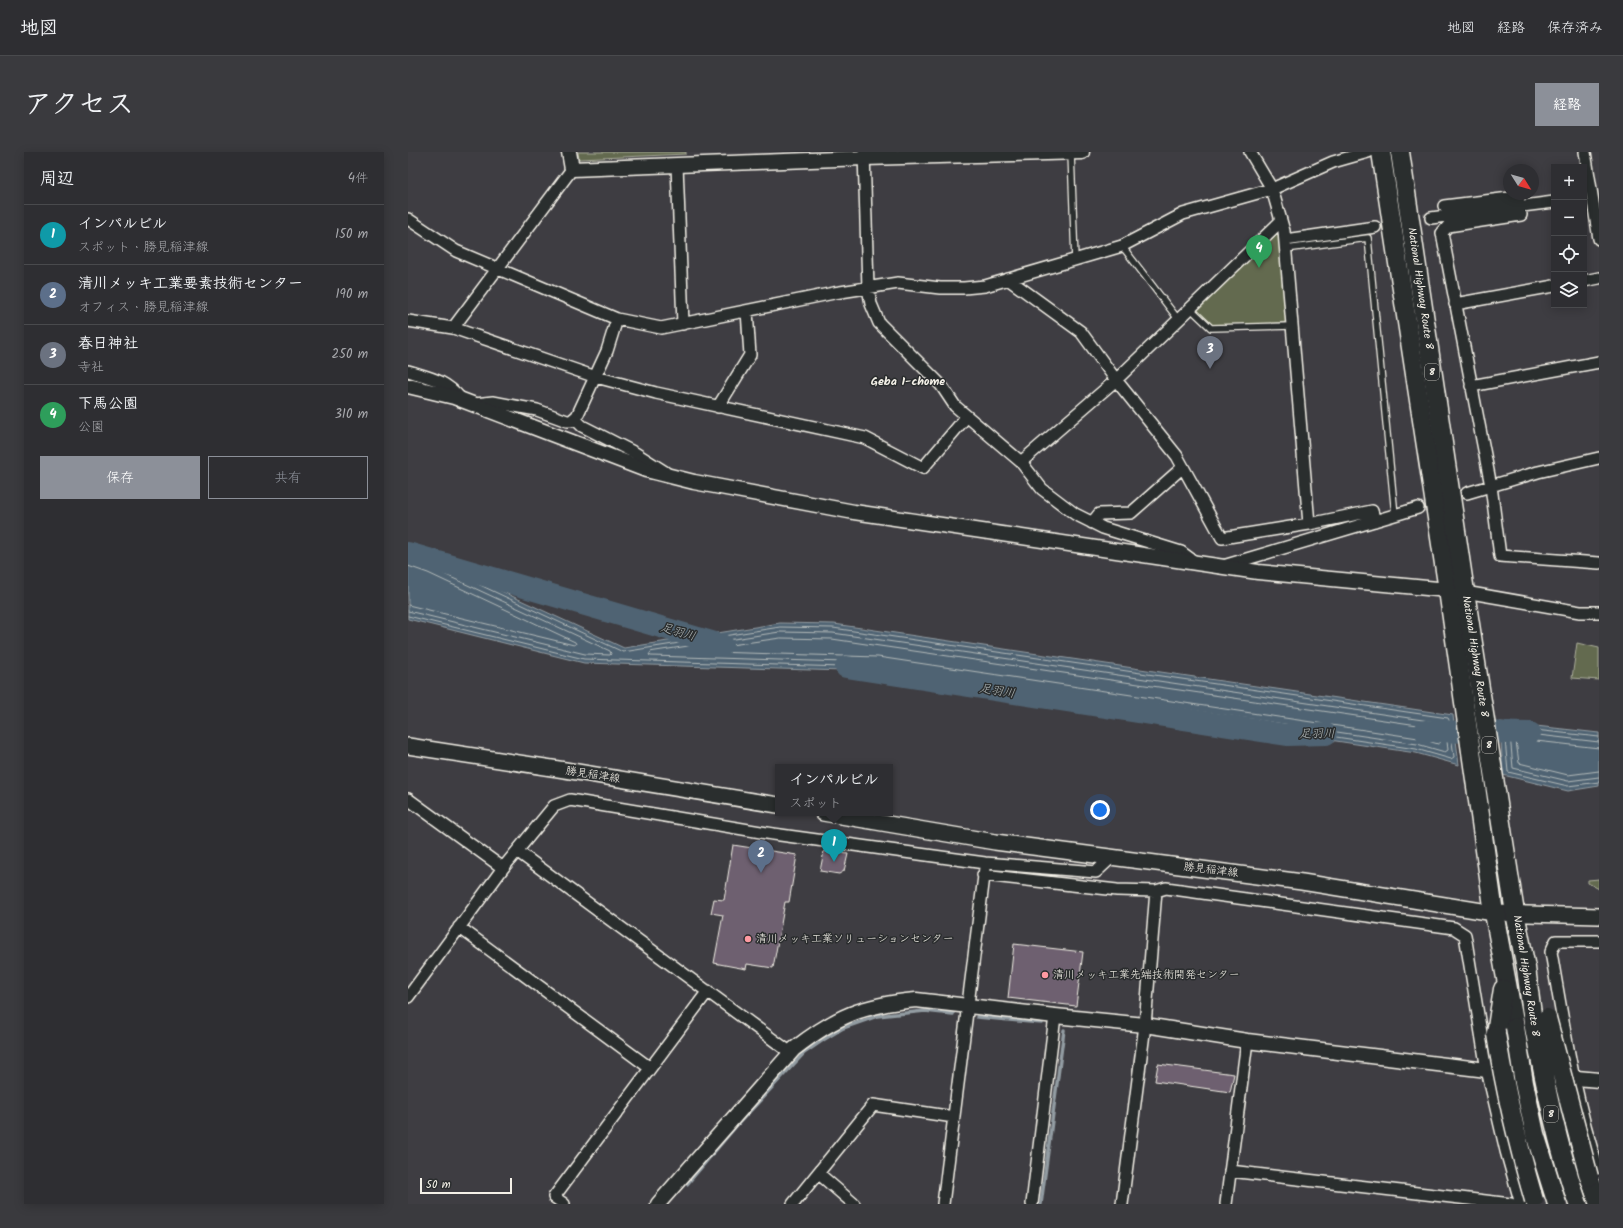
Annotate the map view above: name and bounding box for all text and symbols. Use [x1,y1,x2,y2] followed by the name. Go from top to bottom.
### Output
[20,14,58,44] text: 地図
[1447,17,1475,39] text: 地図
[1497,17,1525,39] text: 経路
[1547,17,1603,39] text: 保存済み
[24,83,134,128] text: アクセス
[1535,83,1599,126] button: 経路
[1503,164,1539,200] north arrow
[1551,164,1587,308] map controls
[1551,164,1587,200] button: +
[40,166,74,193] text: 周辺
[348,168,368,189] text: 4件
[1551,200,1587,236] button: −
[78,212,167,236] text: インパルビル
[51,224,55,245] text: 1
[335,224,368,245] text: 150 m
[1402,226,1438,351] street label: National Highway Route 8
[1246,235,1272,268] pin: 4
[1551,236,1587,272] button: locate
[78,237,209,258] text: スポット · 勝見稲津線
[78,272,303,296] text: 清川メッキ工業要素技術センター
[1551,272,1587,308] button: layers
[49,284,57,305] text: 2
[336,284,368,305] text: 190 m
[78,297,209,318] text: オフィス · 勝見稲津線
[78,332,138,356] text: 春日神社
[1197,336,1223,369] pin: 3
[49,344,57,365] text: 3
[331,344,368,365] text: 250 m
[78,357,104,378] text: 寺社
[1425,364,1439,380] road number: 8
[871,372,945,391] district label: Geba 1-chome
[78,392,138,416] text: 下馬公園
[49,404,57,425] text: 4
[334,404,368,425] text: 310 m
[78,417,104,438] text: 公園
[40,456,200,499] button: 保存
[208,456,368,499] button: 共有
[1457,594,1493,719] street label: National Highway Route 8
[658,618,698,646] water label: 足羽川
[978,679,1016,703] water label: 足羽川
[1299,724,1335,744] water label: 足羽川
[1482,737,1496,753] road number: 8
[564,762,622,788] street label: 勝見稲津線
[775,764,893,816] popup
[789,768,879,792] text: インパルビル
[789,793,841,814] text: スポット
[1090,800,1110,820] your location
[821,829,847,862] pin: 1
[748,840,774,873] pin: 2
[1183,858,1239,882] street label: 勝見稲津線
[1508,914,1545,1038] street label: National Highway Route 8
[756,930,954,948] place label: 清川メッキ工業ソリューションセンター
[743,934,753,944] marker: 清川メッキ工業ソリューションセンター
[1053,966,1240,984] place label: 清川メッキ工業先端技術開発センター
[1040,970,1050,980] marker: 清川メッキ工業先端技術開発センター
[1544,1106,1558,1122] road number: 8
[420,1176,512,1195] scale bar
[426,1176,451,1194] text: 50 m

